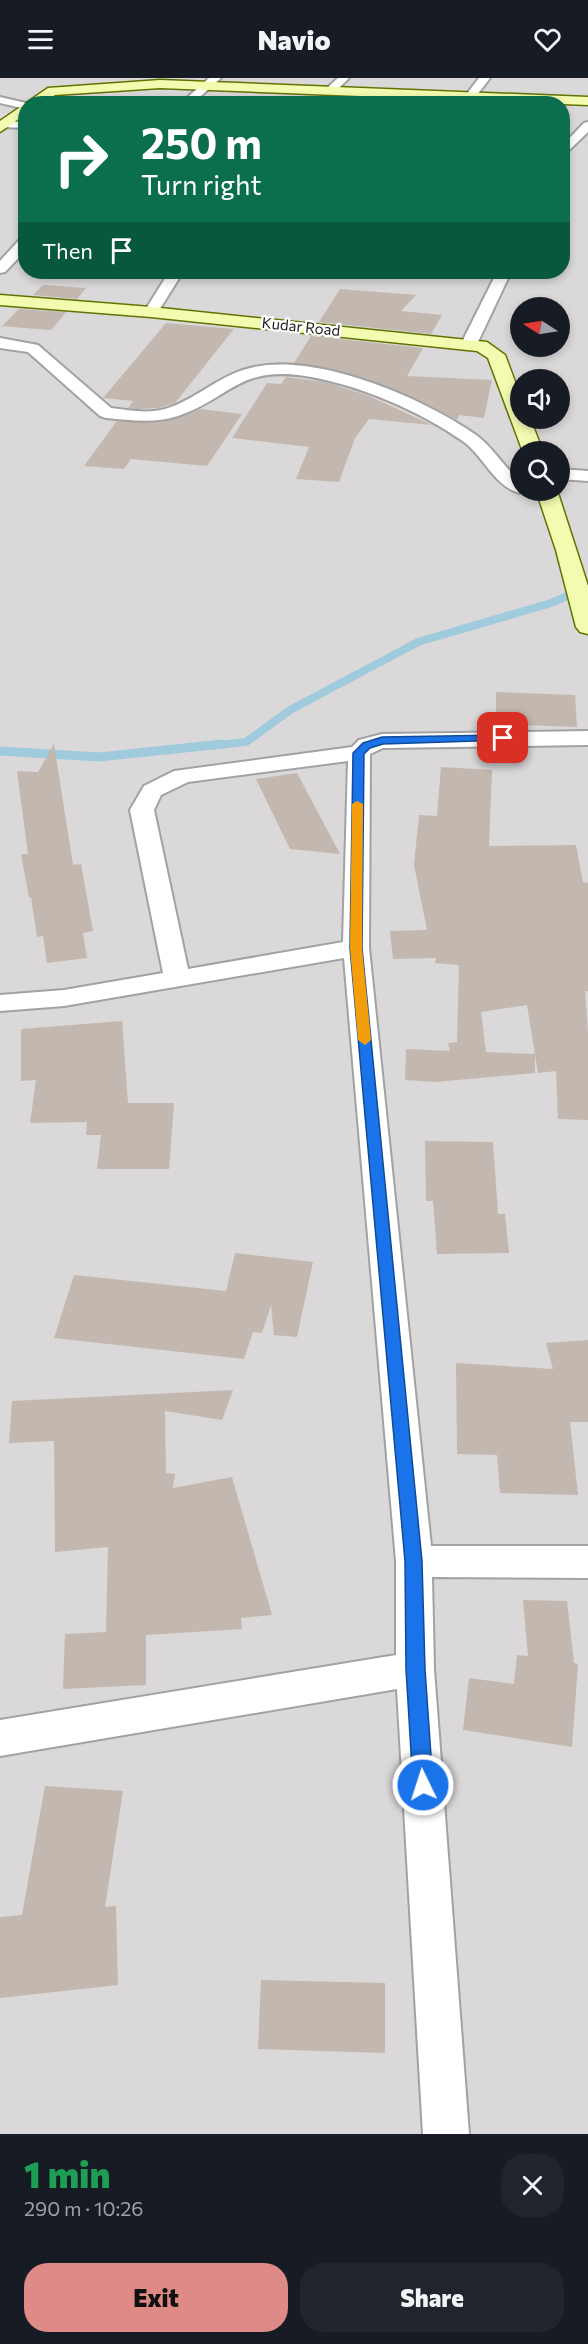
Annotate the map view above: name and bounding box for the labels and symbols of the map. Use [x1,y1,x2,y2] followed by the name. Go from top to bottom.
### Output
[510,297,570,357] north arrow
[261,313,341,339] street label: Kudar Road
[477,712,528,763] pin
[391,1753,455,1817] position arrow

